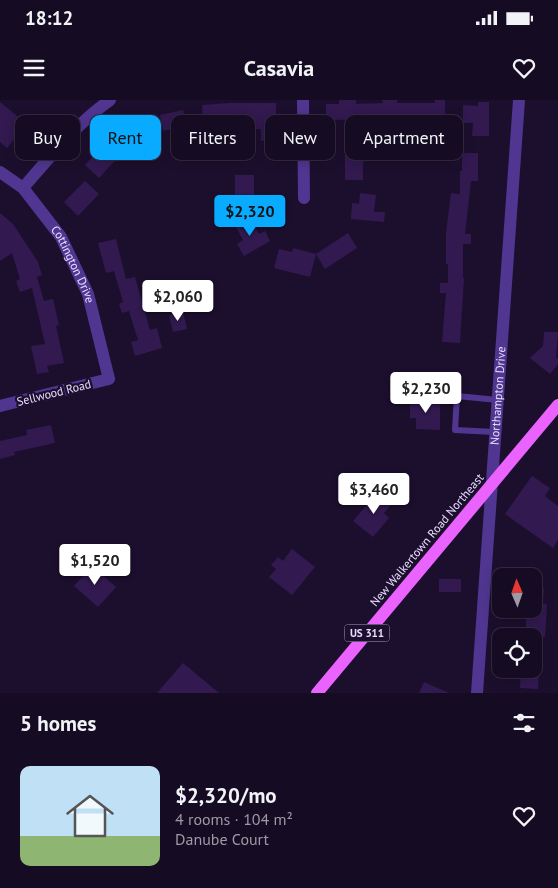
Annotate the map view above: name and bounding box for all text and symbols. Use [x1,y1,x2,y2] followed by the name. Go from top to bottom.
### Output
[25,6,73,30] text: 18:12
[20,54,48,82] icon: menu
[244,54,314,82] text: Casavia
[510,54,538,82] icon: heart
[15,115,80,160] chip: Buy
[90,115,161,160] chip: Rent
[171,115,255,160] chip: Filters
[265,115,335,160] chip: New
[345,115,463,160] chip: Apartment
[209,194,291,237] pin: $2,320
[225,201,275,221] text: $2,320
[48,222,98,305] street label: Cottington Drive
[137,280,219,322] pin: $2,060
[153,286,203,306] text: $2,060
[487,346,509,446] street label: Northampton Drive
[385,372,467,414] pin: $2,230
[15,376,93,409] street label: Sellwood Road
[401,378,451,398] text: $2,230
[367,470,487,609] street label: New Walkertown Road Northeast
[333,472,415,515] pin: $3,460
[349,479,399,499] text: $3,460
[54,544,136,586] pin: $1,520
[70,550,120,570] text: $1,520
[492,568,542,618] north arrow
[492,568,542,678] map controls
[344,624,390,642] road number: US 311
[492,628,542,678] button: locate
[510,709,538,737] icon: filters
[20,710,96,737] text: 5 homes
[175,782,277,809] text: $2,320/mo
[60,786,120,846] icon: home
[510,802,538,830] icon: heart
[175,809,293,829] text: 4 rooms · 104 m²
[175,829,269,849] text: Danube Court

